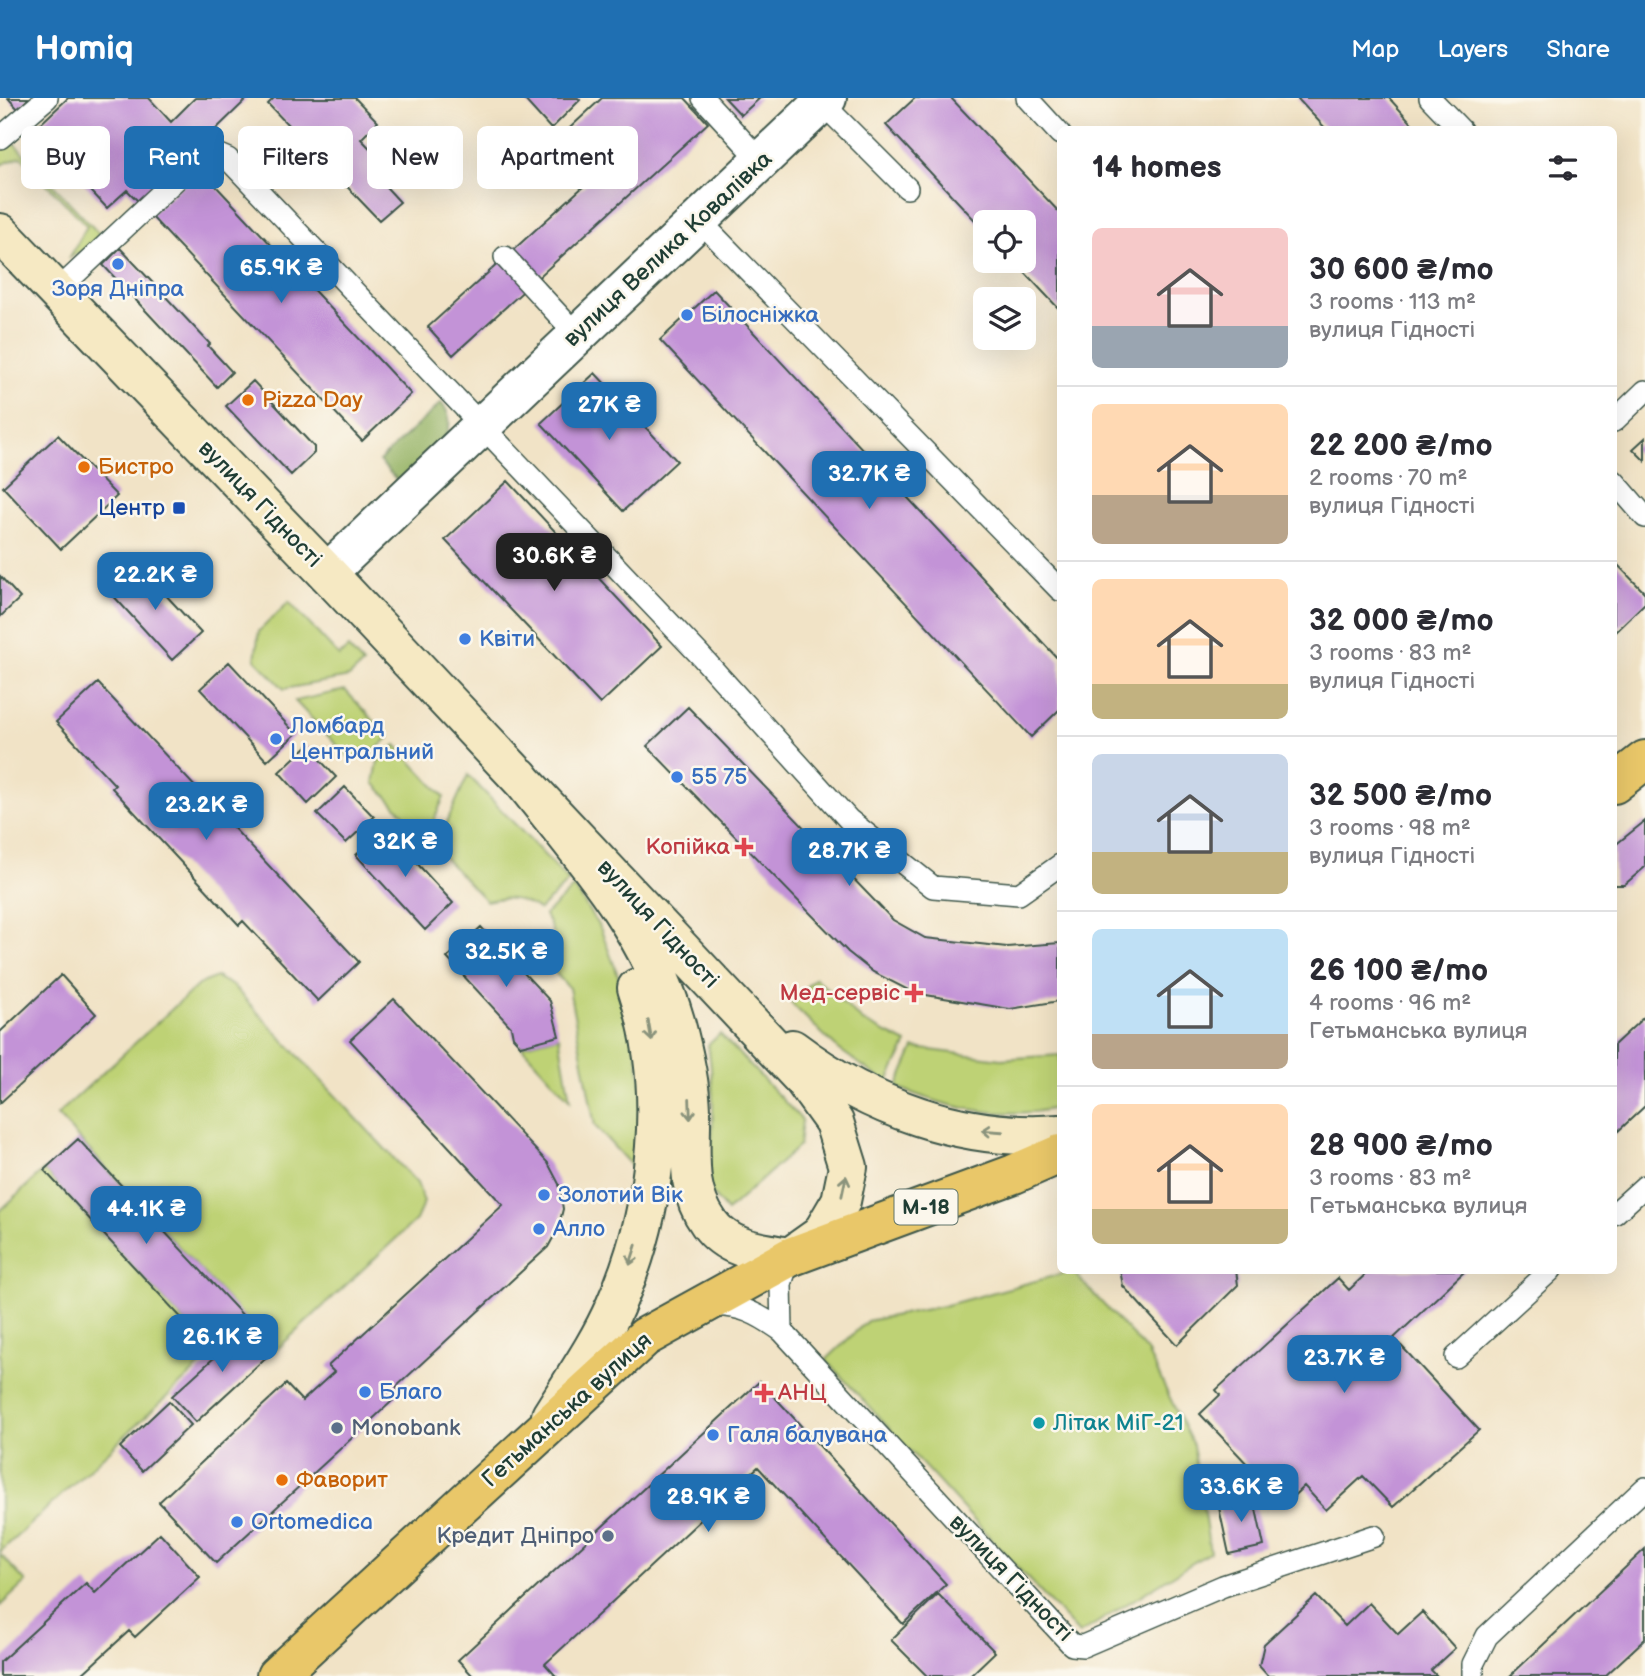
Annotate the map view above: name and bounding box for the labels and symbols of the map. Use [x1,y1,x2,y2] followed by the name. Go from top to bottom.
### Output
[558,145,778,353] street label: вулиця Велика Ковалівка
[216,246,346,305] pin: 65.9K ₴
[110,256,126,272] marker: Зоря Дніпра
[52,275,185,303] place label: Зоря Дніпра
[701,301,819,329] place label: Білосніжка
[679,307,695,323] marker: Білосніжка
[560,382,658,442] pin: 27K ₴
[262,386,363,414] place label: Pizza Day
[240,392,256,408] marker: Pizza Day
[192,435,328,573] street label: вулиця Гідності
[804,452,934,511] pin: 32.7K ₴
[98,453,174,481] place label: Бистро
[76,459,92,475] marker: Бистро
[98,494,165,522] place label: Центр
[171,500,187,516] marker: Центр
[489,533,619,593] pin: 30.6K ₴
[90,552,220,612] pin: 22.2K ₴
[479,625,535,653] place label: Квіти
[457,631,473,647] marker: Квіти
[289,712,434,766] place label: Ломбард Центральний
[268,731,284,747] marker: Ломбард Центральний
[691,763,747,791] place label: 55 75
[669,769,685,785] marker: 55 75
[141,782,271,842] pin: 23.2K ₴
[356,820,454,879] pin: 32K ₴
[784,828,914,888] pin: 28.7K ₴
[646,833,730,861] place label: Копійка
[736,839,752,855] marker: Копійка
[591,854,725,994] street label: вулиця Гідності
[441,930,571,989] pin: 32.5K ₴
[780,979,900,1007] place label: Мед-сервіс
[906,985,922,1001] marker: Мед-сервіс
[644,1019,657,1042] one-way arrow
[684,1097,697,1120] one-way arrow
[982,1124,1004,1137] one-way arrow
[838,1175,852,1198] one-way arrow
[558,1181,684,1209] place label: Золотий Вік
[81,1186,211,1246] pin: 44.1K ₴
[536,1187,552,1203] marker: Золотий Вік
[894,1190,958,1224] road number: М-18
[552,1215,605,1243] place label: Алло
[531,1221,547,1237] marker: Алло
[626,1244,638,1266] one-way arrow
[157,1314,287,1374] pin: 26.1K ₴
[476,1326,658,1494] street label: Гетьманська вулиця
[1279,1336,1409,1395] pin: 23.7K ₴
[379,1378,442,1406] place label: Благо
[777,1379,827,1407] place label: АНЦ
[357,1384,373,1400] marker: Благо
[756,1385,772,1401] marker: АНЦ
[1052,1409,1184,1437] place label: Літак МіГ-21
[351,1414,461,1442] place label: Monobank
[1031,1415,1047,1431] marker: Літак МіГ-21
[329,1420,345,1436] marker: Monobank
[727,1421,888,1449] place label: Галя балувана
[705,1427,721,1443] marker: Галя балувана
[1176,1464,1306,1524] pin: 33.6K ₴
[296,1466,388,1494] place label: Фаворит
[274,1472,290,1488] marker: Фаворит
[643,1474,773,1534] pin: 28.9K ₴
[251,1508,373,1536] place label: Ortomedica
[943,1509,1079,1647] street label: вулиця Гідності
[229,1514,245,1530] marker: Ortomedica
[436,1522,594,1550] place label: Кредит Дніпро
[600,1528,616,1544] marker: Кредит Дніпро

